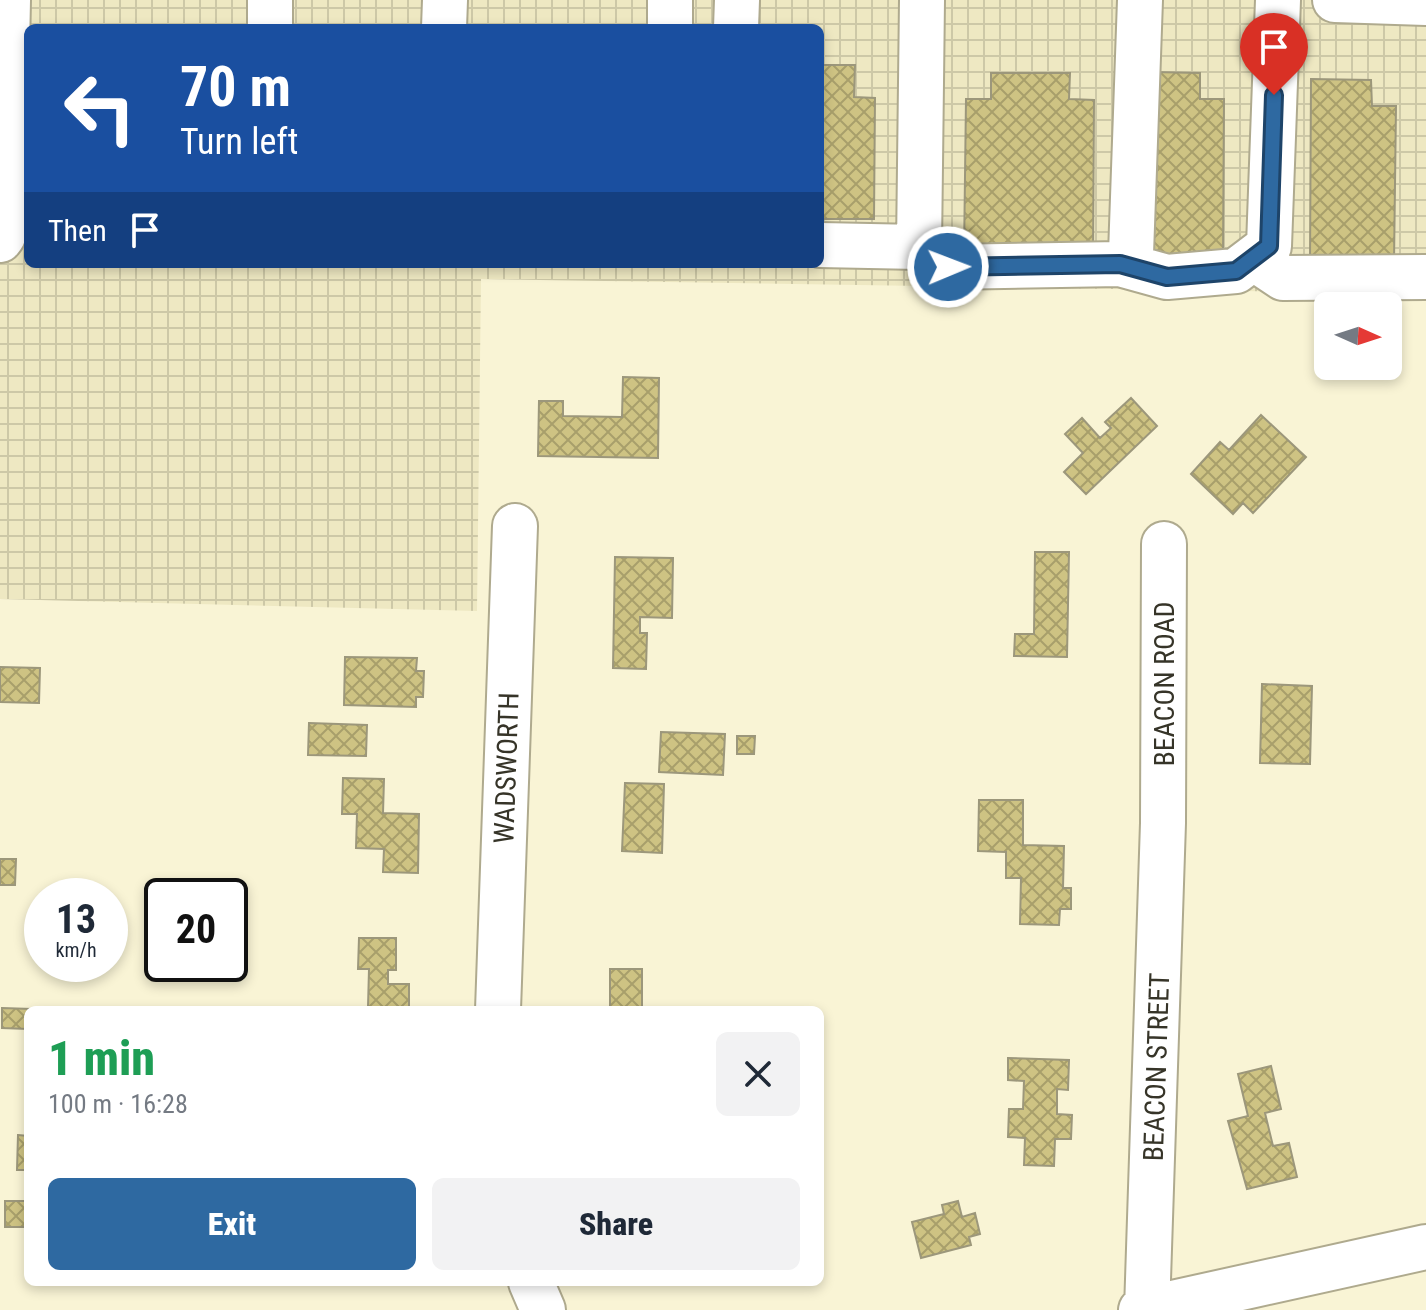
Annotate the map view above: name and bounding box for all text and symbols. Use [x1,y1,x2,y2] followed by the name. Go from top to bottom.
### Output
[1240,13,1308,95] pin
[1252,25,1296,69] icon: arrive
[180,54,291,120] text: 70 m
[48,56,152,160] icon: left
[180,121,298,163] text: Turn left
[123,208,167,252] icon: arrive
[48,213,107,248] text: Then
[906,225,990,309] position arrow
[1314,292,1402,380] north arrow
[1314,292,1402,380] map controls
[1148,601,1181,767] street label: BEACON ROAD
[487,692,526,844] street label: WADSWORTH
[144,878,248,982] speed limit sign: 20
[56,896,96,943] text: 13
[55,938,97,962] text: km/h
[1137,972,1176,1162] street label: BEACON STREET
[48,1030,155,1087] text: 1 min
[716,1032,800,1116] button: close
[48,1089,188,1119] text: 100 m · 16:28
[48,1178,416,1270] button: Exit
[432,1178,800,1270] button: Share

